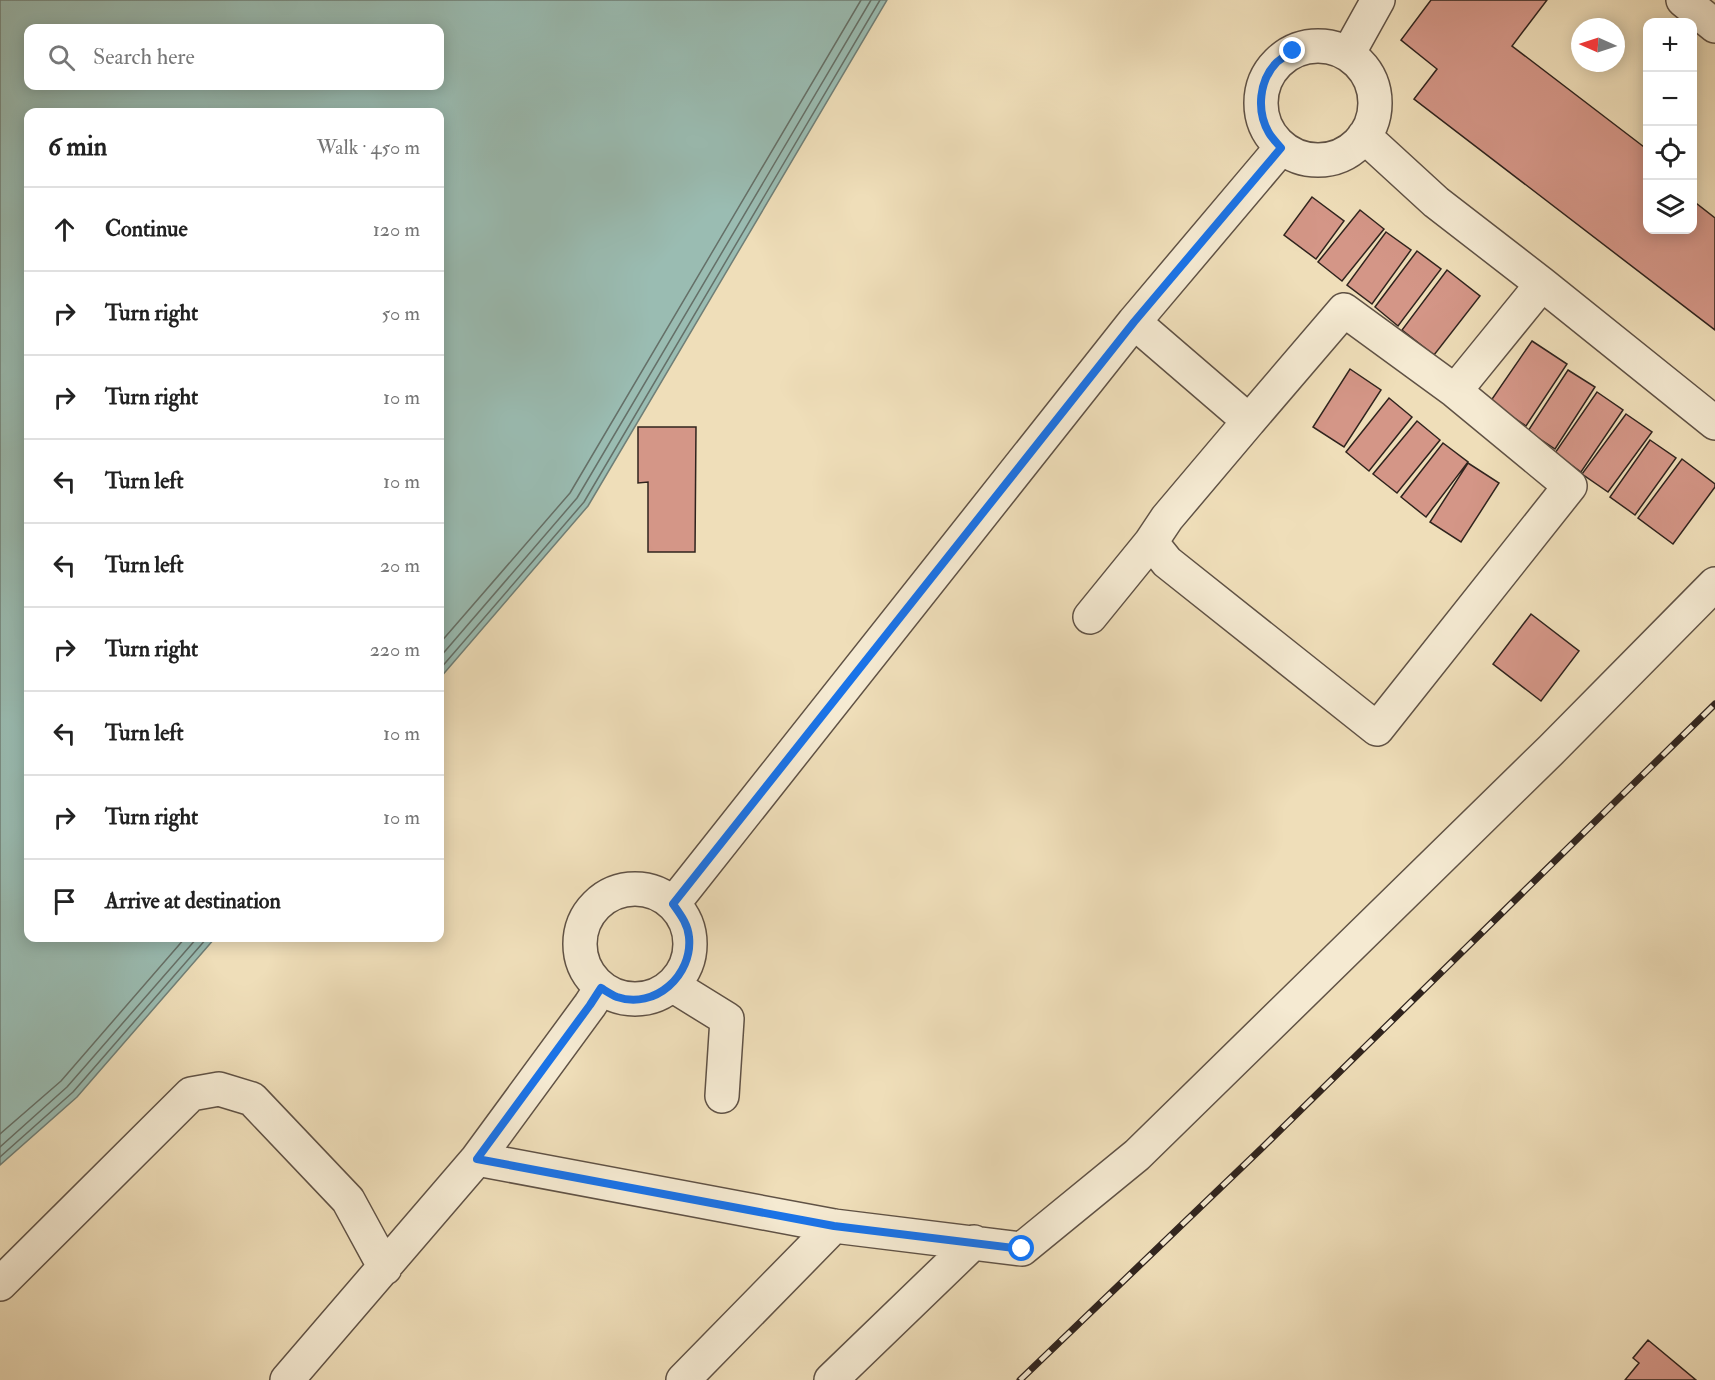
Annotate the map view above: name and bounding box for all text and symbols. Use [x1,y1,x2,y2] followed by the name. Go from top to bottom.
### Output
[1571,18,1625,72] north arrow
[1643,18,1697,234] map controls
[1643,18,1697,72] button: +
[24,24,444,90] search box
[1279,37,1305,63] route end
[45,41,78,74] icon: search
[93,43,195,71] text: Search here
[1643,72,1697,126] button: −
[1643,126,1697,180] button: locate
[48,131,107,163] text: 6 min
[317,135,420,160] text: Walk · 450 m
[1643,180,1697,234] button: layers
[48,213,81,246] icon: ahead
[105,215,188,243] text: Continue
[373,217,420,242] text: 120 m
[48,297,81,330] icon: right
[105,299,198,327] text: Turn right
[381,301,420,326] text: 50 m
[48,381,81,414] icon: right
[105,383,198,411] text: Turn right
[383,385,420,410] text: 10 m
[48,465,81,498] icon: left
[105,467,184,495] text: Turn left
[383,469,420,494] text: 10 m
[48,549,81,582] icon: left
[105,551,184,579] text: Turn left
[380,553,420,578] text: 20 m
[48,633,81,666] icon: right
[105,635,198,663] text: Turn right
[370,637,420,662] text: 220 m
[48,717,81,750] icon: left
[105,719,184,747] text: Turn left
[383,721,420,746] text: 10 m
[48,801,81,834] icon: right
[105,803,198,831] text: Turn right
[383,805,420,830] text: 10 m
[48,885,81,918] icon: arrive
[105,887,281,915] text: Arrive at destination
[1008,1235,1034,1261] route start

